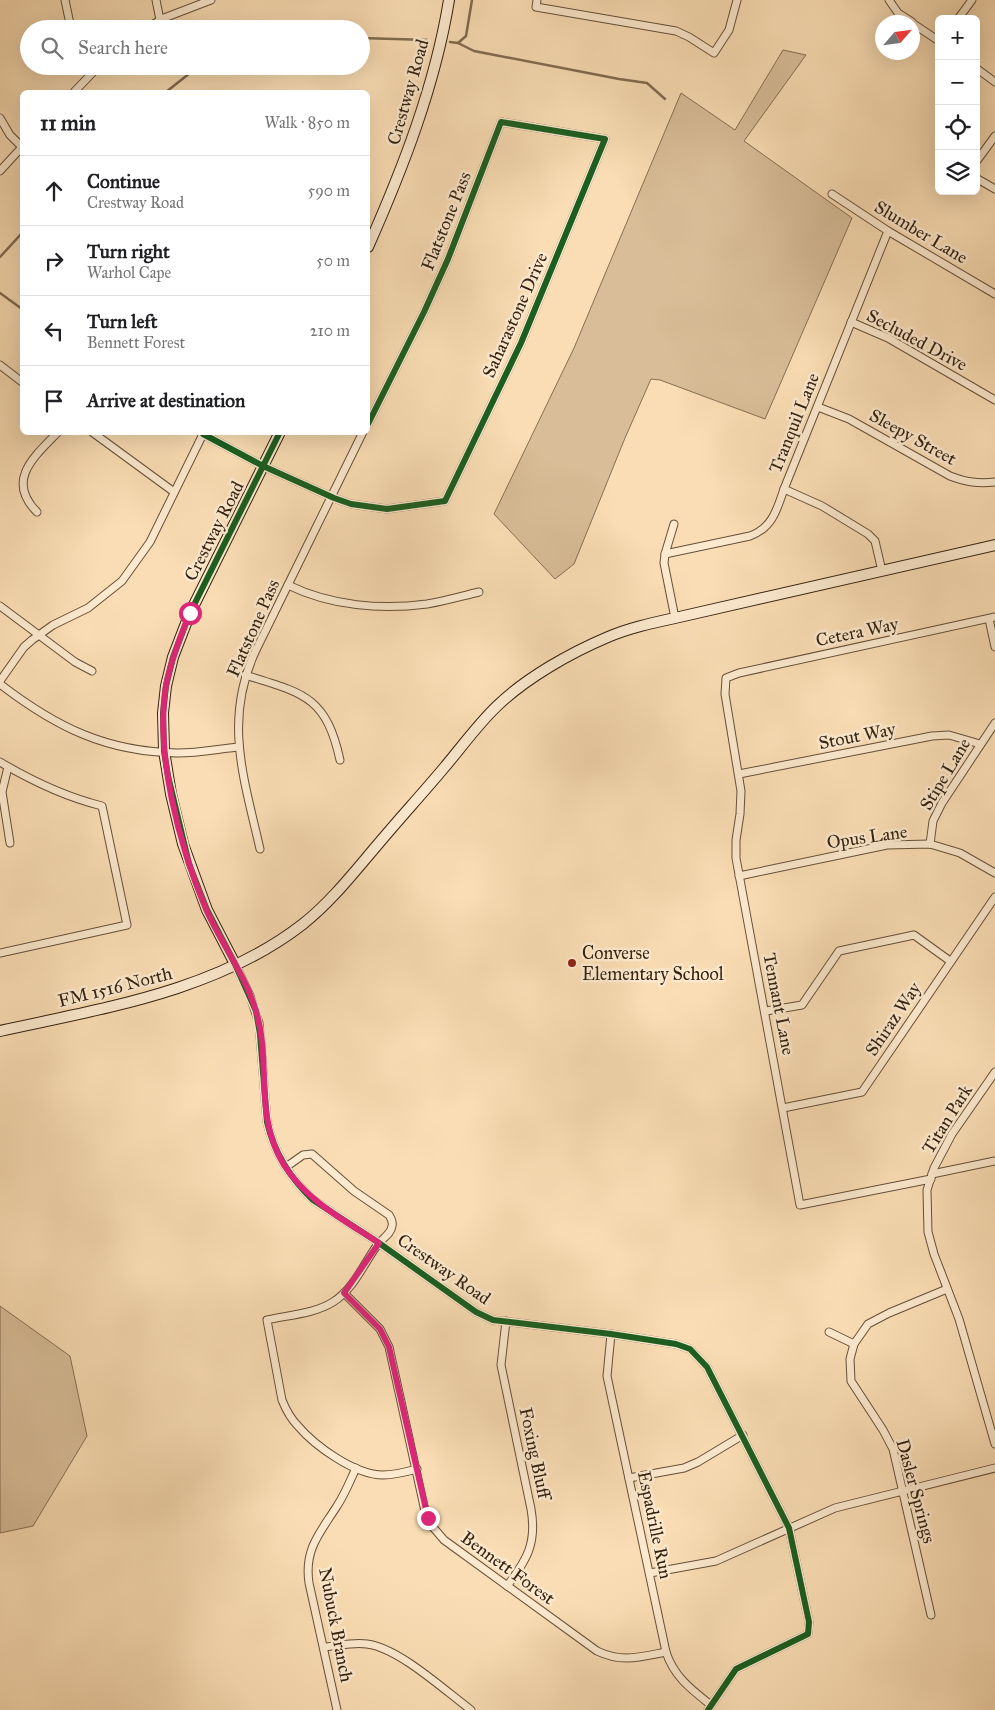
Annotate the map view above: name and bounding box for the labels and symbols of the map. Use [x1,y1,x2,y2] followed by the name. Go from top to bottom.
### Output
[875,15,920,60] north arrow
[382,37,434,147] street label: Crestway Road
[416,168,476,274] street label: Flatstone Pass
[870,196,972,268] street label: Slumber Lane
[478,249,552,381] street label: Saharastone Drive
[863,304,971,376] street label: Secluded Drive
[764,370,825,477] street label: Tranquil Lane
[866,404,961,470] street label: Sleepy Street
[179,477,249,585] street label: Crestway Road
[222,576,284,680] street label: Flatstone Pass
[179,602,202,625] route start
[814,612,901,651] street label: Cetera Way
[817,718,898,754] street label: Stout Way
[915,734,975,814] street label: Stipe Lane
[825,820,909,854] street label: Opus Lane
[582,942,724,985] place label: Converse Elementary School
[758,951,800,1057] street label: Tennant Lane
[566,957,578,969] marker: Converse Elementary School
[56,962,174,1012] street label: FM 1516 North
[860,978,926,1060] street label: Shiraz Way
[917,1080,977,1158] street label: Titan Park
[393,1229,495,1309] street label: Crestway Road
[514,1406,556,1504] street label: Foxing Bluff
[891,1436,940,1546] street label: Dasler Springs
[633,1469,677,1581] street label: Espadrille Run
[417,1507,440,1530] route end
[457,1527,560,1610] street label: Bennett Forest
[314,1566,358,1684] street label: Nubuck Branch

